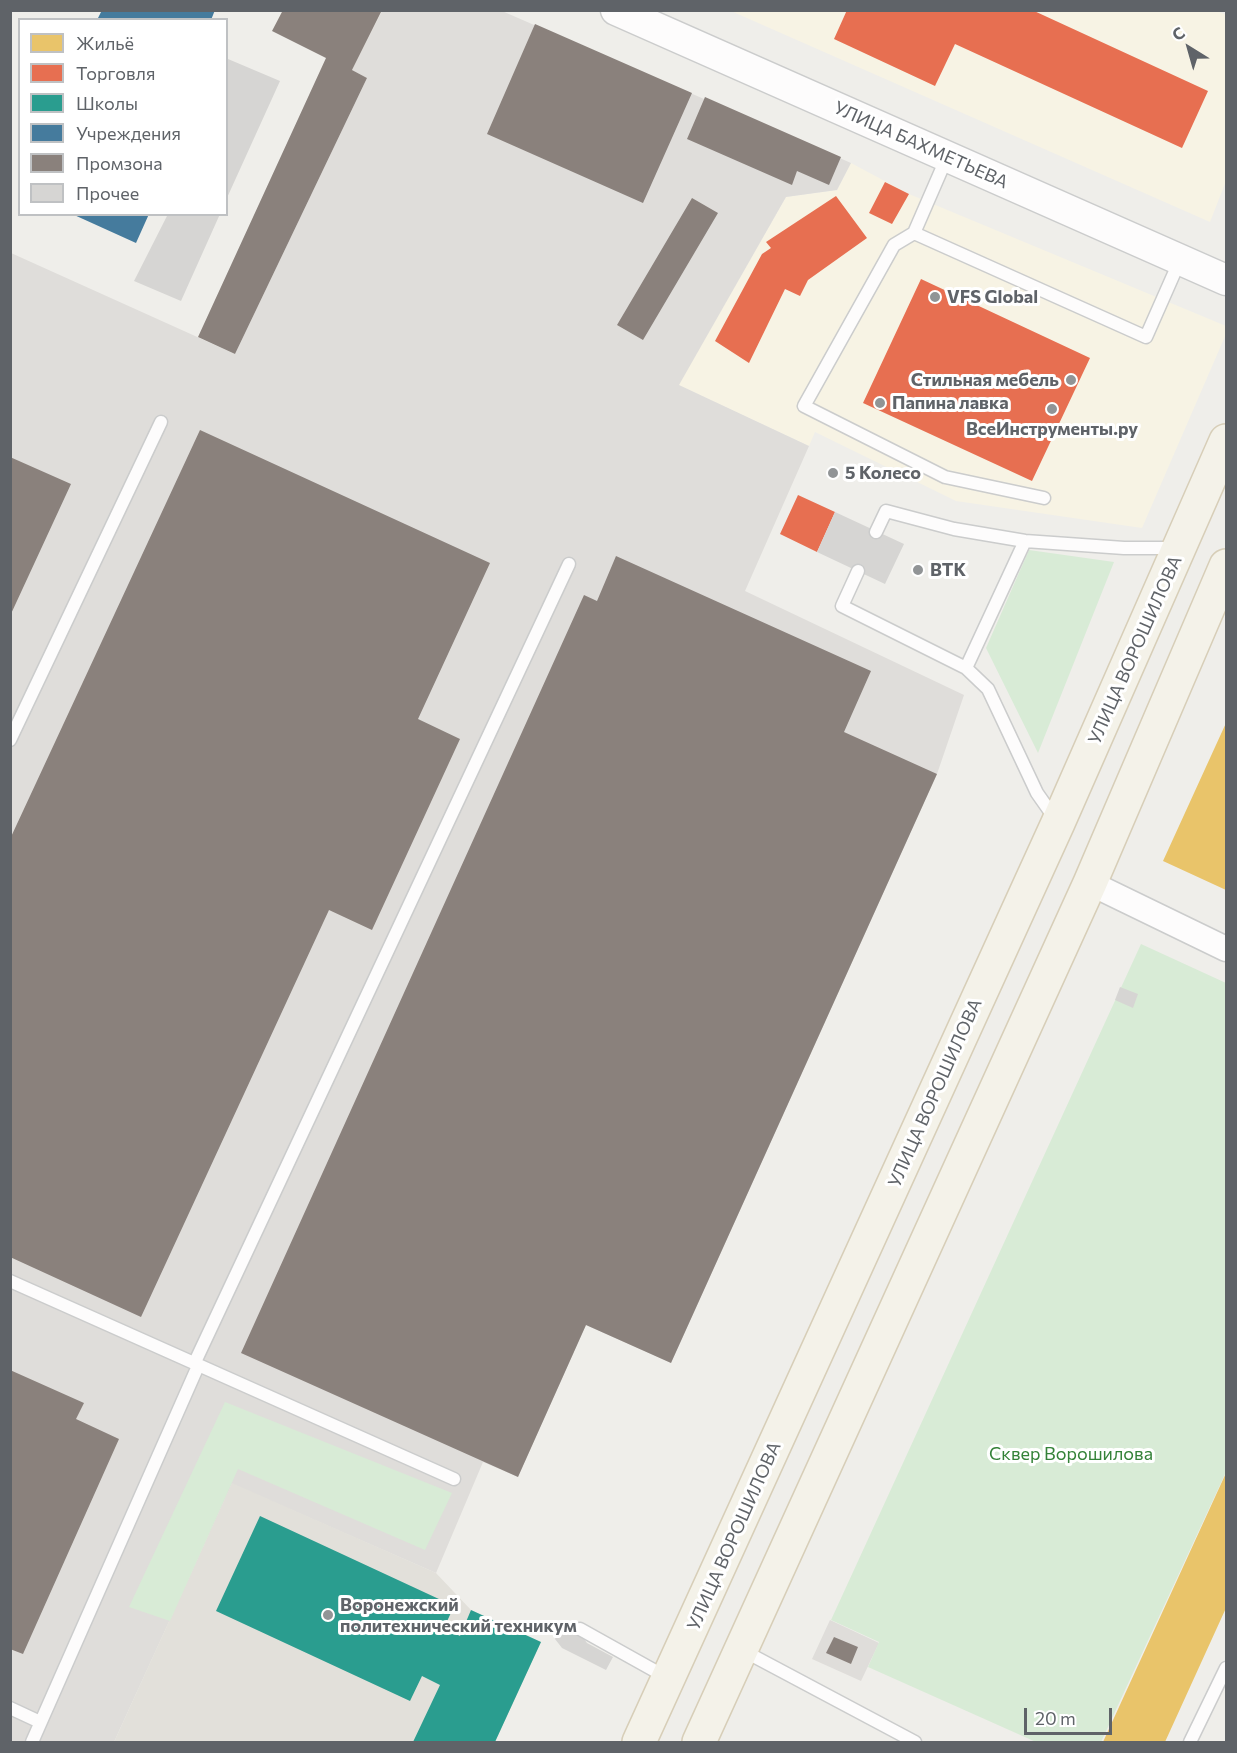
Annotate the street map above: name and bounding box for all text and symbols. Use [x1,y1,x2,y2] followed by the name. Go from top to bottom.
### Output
[18,18,228,216] legend
[1159,18,1219,78] north arrow
[1168,22,1188,44] text: С
[76,32,134,54] text: Жильё
[76,62,155,84] text: Торговля
[76,92,138,114] text: Школы
[830,97,1012,193] street label: УЛИЦА БАХМЕТЬЕВА
[76,122,181,144] text: Учреждения
[76,152,163,174] text: Промзона
[76,182,139,204] text: Прочее
[947,286,1038,308] place label: VFS Global
[928,290,942,304] marker: VFS Global
[911,369,1059,391] place label: Стильная мебель
[1064,373,1078,387] marker: Стильная мебель
[892,392,1009,414] place label: Папина лавка
[873,396,887,410] marker: Папина лавка
[1045,402,1059,416] marker: ВсеИнструменты.ру
[966,418,1138,440] place label: ВсеИнструменты.ру
[845,462,921,484] place label: 5 Колесо
[826,466,840,480] marker: 5 Колесо
[1084,552,1186,748] street label: УЛИЦА ВОРОШИЛОВА
[930,559,966,581] place label: ВТК
[911,563,925,577] marker: ВТК
[884,995,986,1191] street label: УЛИЦА ВОРОШИЛОВА
[683,1438,785,1634] street label: УЛИЦА ВОРОШИЛОВА
[989,1443,1153,1465] park label: Сквер Ворошилова
[340,1594,577,1636] place label: Воронежский политехнический техникум
[321,1608,335,1622] marker: Воронежский политехнический техникум
[1027,1696,1116,1734] scale bar
[1035,1707,1076,1729] text: 20 m

